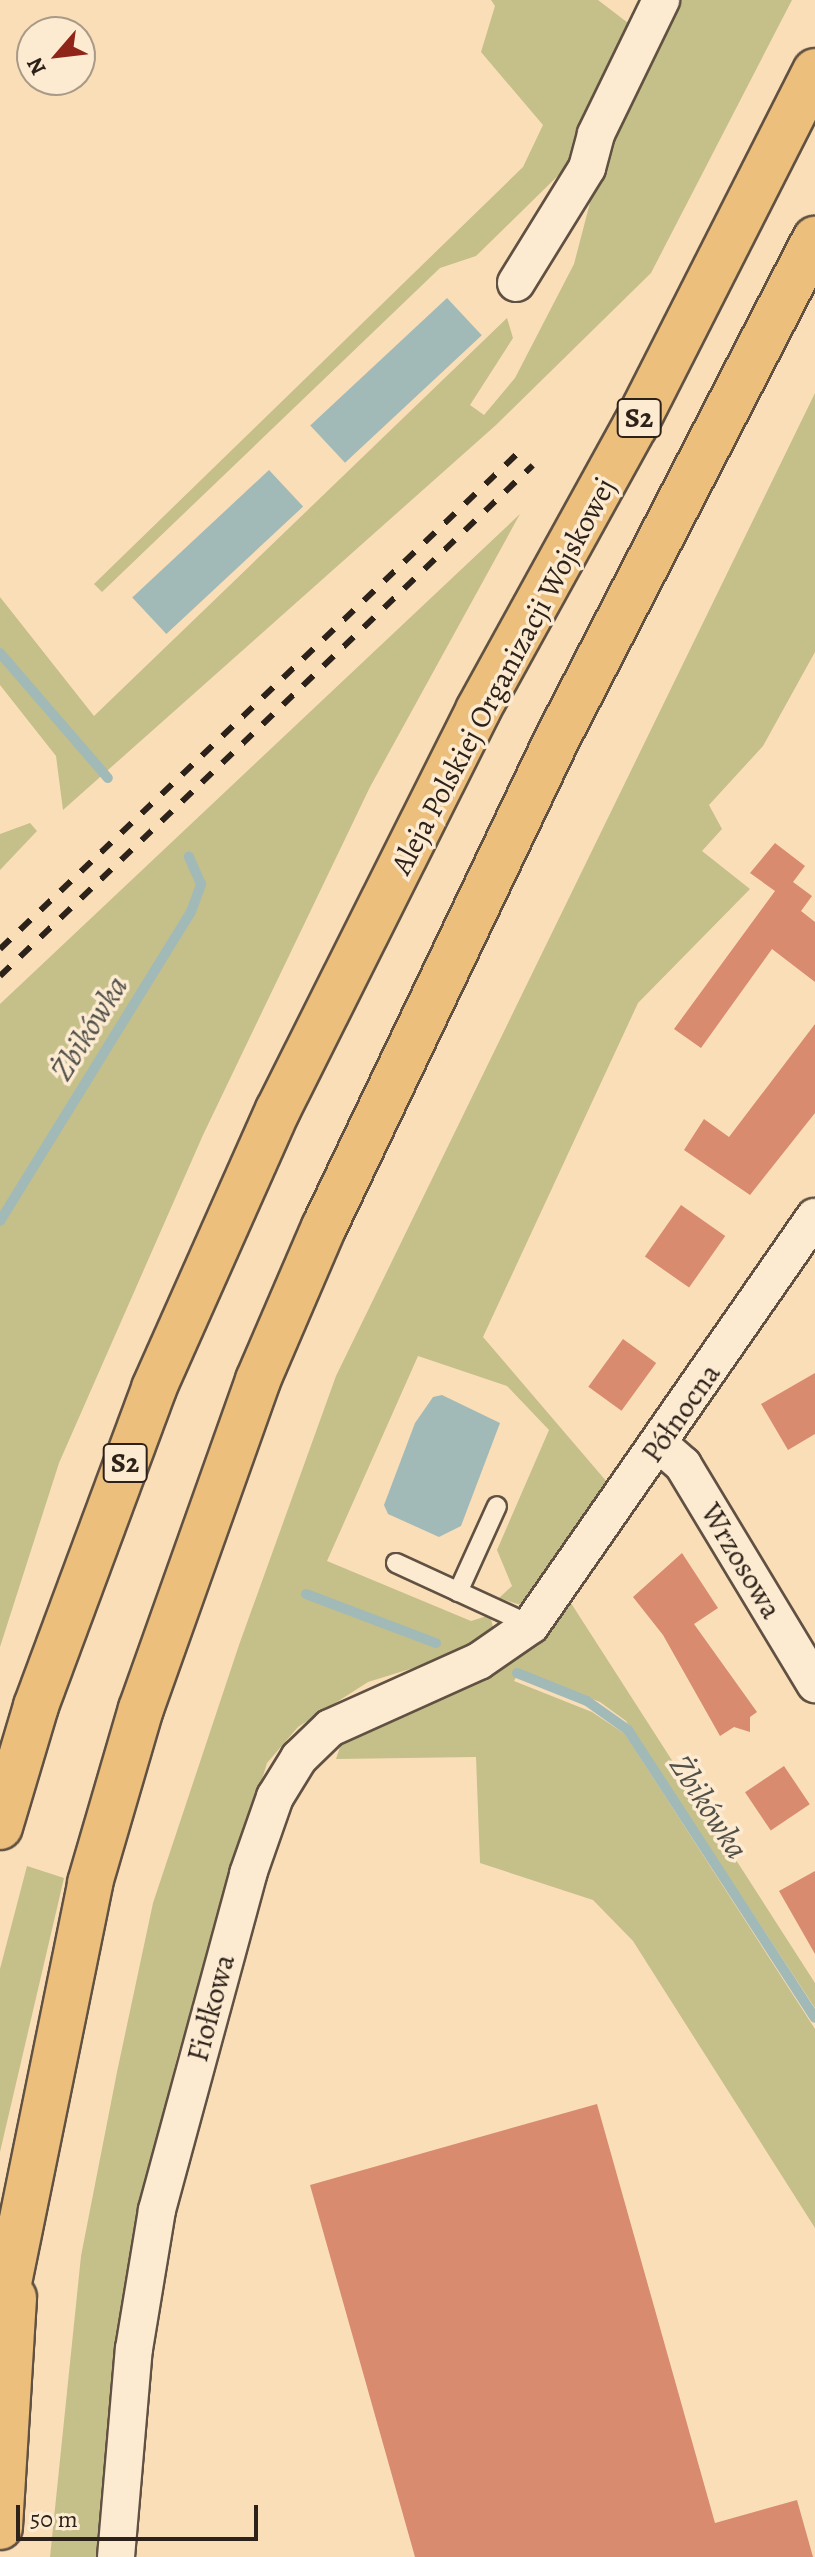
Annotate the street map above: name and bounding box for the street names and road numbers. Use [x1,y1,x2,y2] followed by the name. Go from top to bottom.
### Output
[615,394,663,442] road number: S2
[383,472,623,880] street label: Aleja Polskiej Organizacji Wojskowej
[634,1357,728,1469] street label: Północna
[101,1439,149,1487] road number: S2
[693,1497,789,1625] street label: Wrzosowa
[179,1950,243,2066] street label: Fiołkowa

